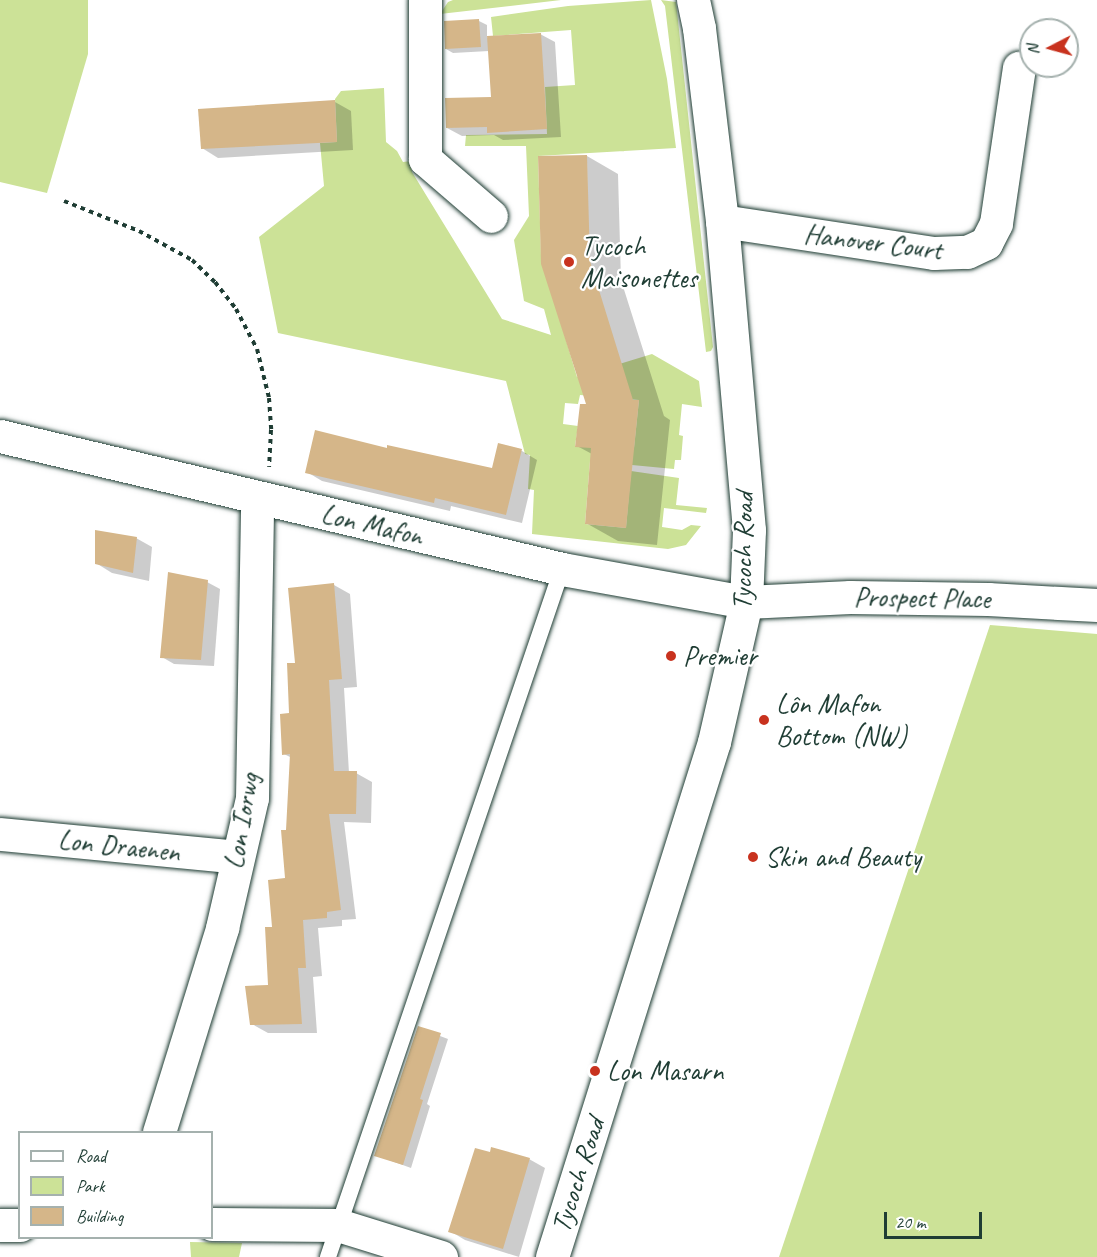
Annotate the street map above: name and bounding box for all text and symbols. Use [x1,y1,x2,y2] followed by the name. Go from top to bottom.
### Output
[1019,18,1079,78] north arrow
[1023,44,1044,56] text: N
[802,217,944,267] street label: Hanover Court
[581,229,697,295] place label: Tycoch Maisonettes
[562,255,576,269] marker: Tycoch Maisonettes
[725,492,761,610] street label: Tycoch Road
[317,497,427,553] street label: Lon Mafon
[853,580,991,616] street label: Prospect Place
[683,639,757,673] place label: Premier
[664,649,678,663] marker: Premier
[776,687,907,753] place label: Lôn Mafon Bottom (NW)
[757,713,771,727] marker: Lôn Mafon Bottom (NW)
[217,771,267,871] street label: Lon Iorwg
[56,823,182,869] street label: Lon Draenen
[765,840,921,874] place label: Skin and Beauty
[746,850,760,864] marker: Skin and Beauty
[607,1054,724,1088] place label: Lon Masarn
[588,1064,602,1078] marker: Lon Masarn
[544,1114,612,1236] street label: Tycoch Road
[18,1131,213,1239] legend
[76,1145,106,1167] text: Road
[76,1175,105,1197] text: Park
[887,1200,984,1238] scale bar
[76,1205,123,1227] text: Building
[895,1211,926,1233] text: 20 m

